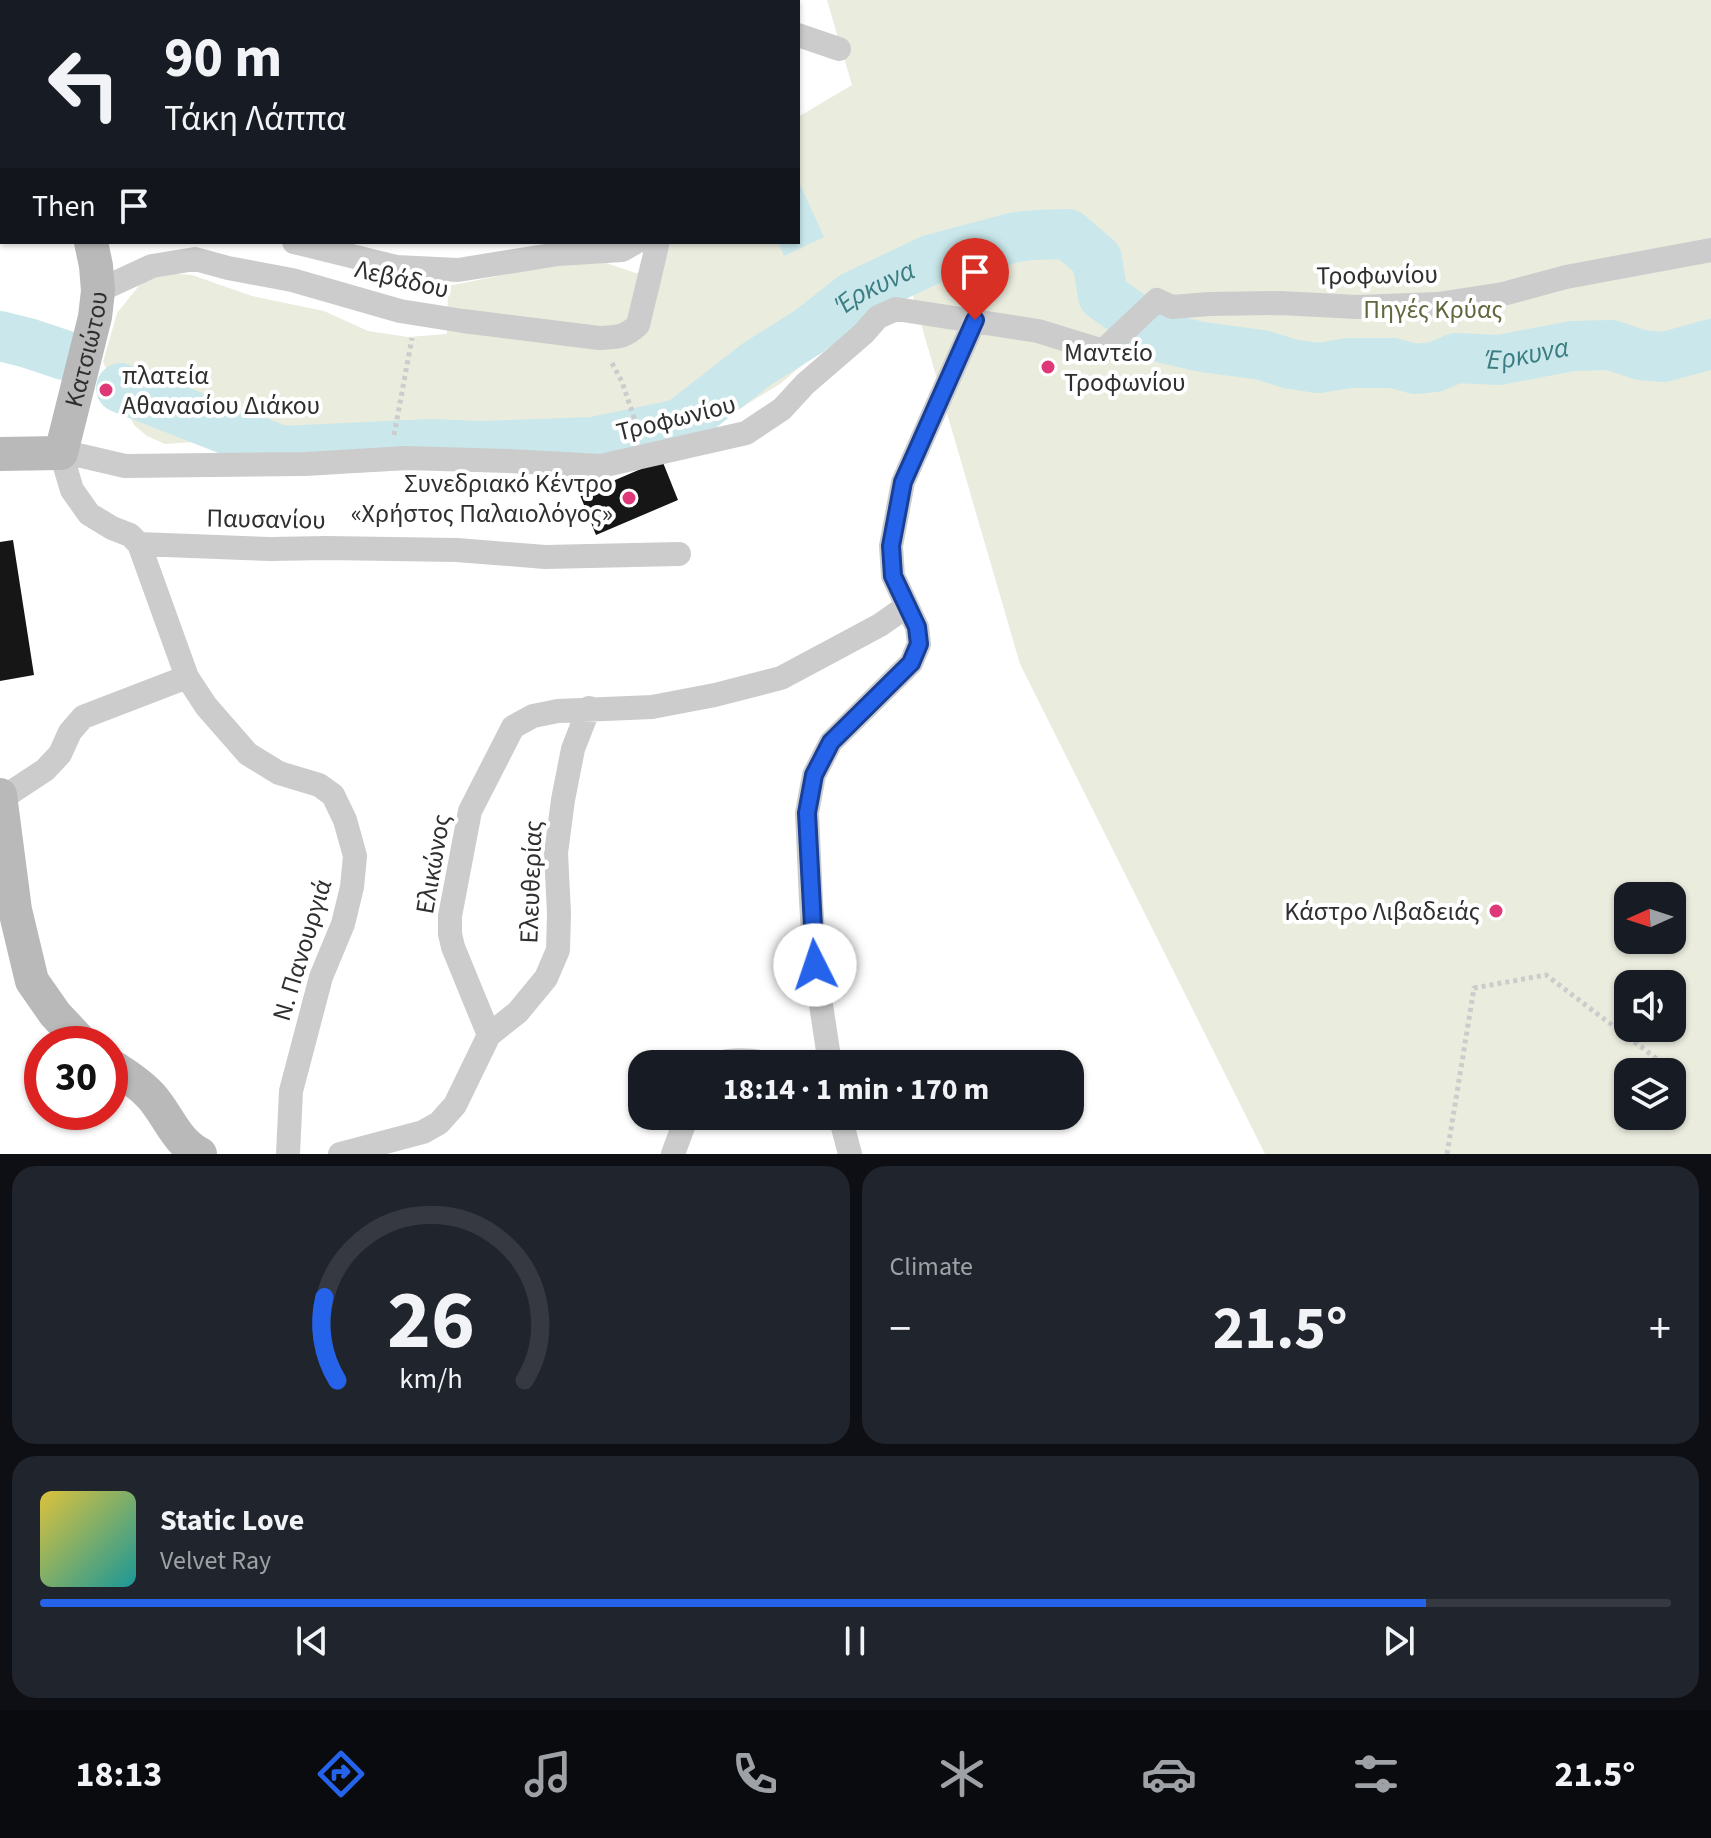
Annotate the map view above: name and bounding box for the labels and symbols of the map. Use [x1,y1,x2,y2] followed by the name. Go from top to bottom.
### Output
[941,238,1009,320] pin
[351,250,453,308] street label: Λεβάδου
[826,250,922,324] water label: Έρκυνα
[1316,255,1438,295] street label: Τροφωνίου
[55,289,116,411] street label: Κατσιώτου
[1363,291,1503,328] park label: Πηγές Κρύας
[1484,327,1572,380] water label: Έρκυνα
[1064,334,1186,401] place label: Μαντείο Τροφωνίου
[122,357,320,424] place label: πλατεία Αθανασίου Διάκου
[1039,358,1057,376] marker: Μαντείο Τροφωνίου
[97,381,115,399] marker: πλατεία Αθανασίου Διάκου
[613,385,739,451] street label: Τροφωνίου
[351,465,613,532] place label: Συνεδριακό Κέντρο «Χρήστος Παλαιολόγος»
[620,489,638,507] marker: Συνεδριακό Κέντρο «Χρήστος Παλαιολόγος»
[206,499,326,539] street label: Παυσανίου
[406,811,460,917] street label: Ελικώνος
[510,820,552,944] street label: Ελευθερίας
[263,874,341,1025] street label: Ν. Πανουργιά
[1614,882,1686,954] north arrow
[1284,893,1480,930] place label: Κάστρο Λιβαδειάς
[1487,902,1505,920] marker: Κάστρο Λιβαδειάς
[773,923,857,1007] position arrow
[24,1026,128,1130] speed limit sign: 30

